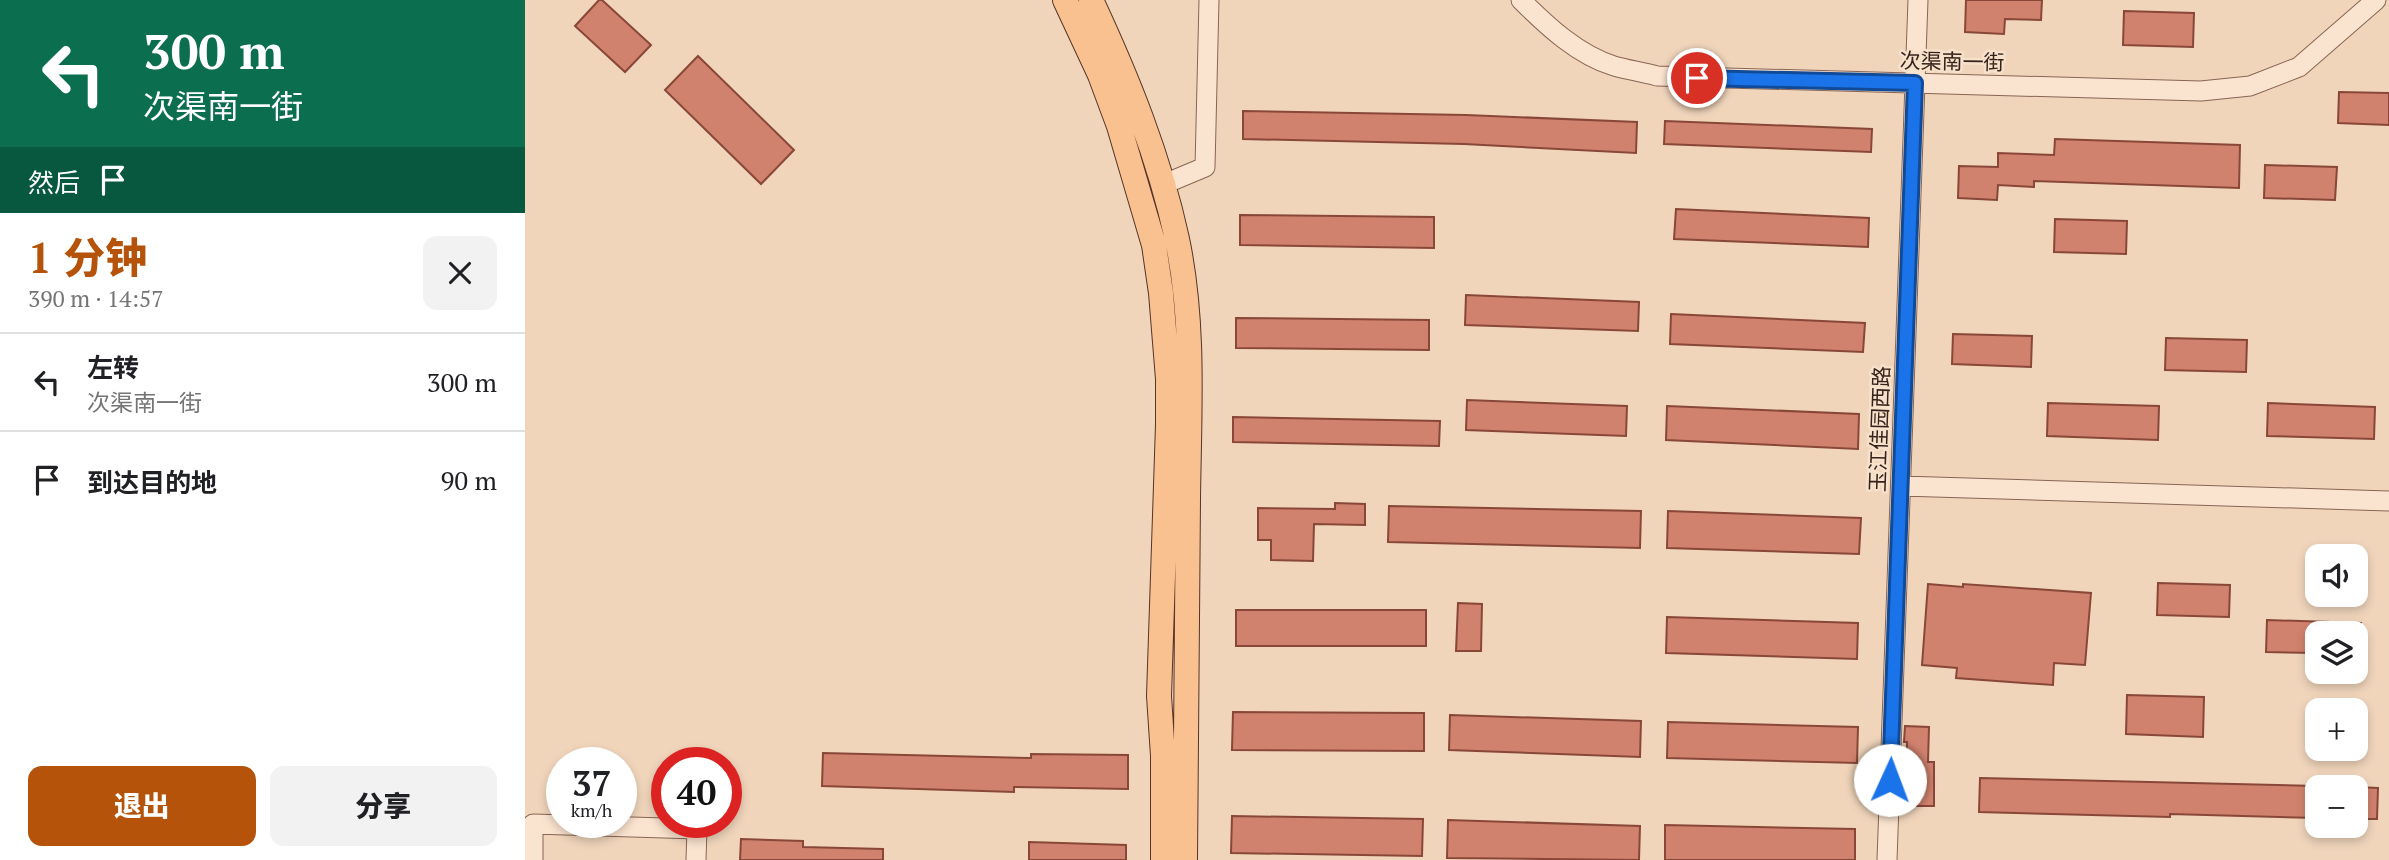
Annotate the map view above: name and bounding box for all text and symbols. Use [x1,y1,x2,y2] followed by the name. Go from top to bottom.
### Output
[143,18,285,83] text: 300 m
[28,28,119,119] icon: left
[1899,46,2005,76] street label: 次渠南一街
[1667,48,1727,108] pin
[1678,59,1716,97] icon: arrive
[143,85,303,127] text: 次渠南一街
[94,161,132,199] icon: arrive
[28,165,80,199] text: 然后
[28,229,147,285] text: 1 分钟
[423,236,497,310] button: close
[28,283,163,314] text: 390 m · 14:57
[87,350,139,384] text: 左转
[28,363,66,401] icon: left
[427,365,497,399] text: 300 m
[1863,366,1895,492] street label: 玉江佳园西路
[87,387,202,418] text: 次渠南一街
[28,461,66,499] icon: arrive
[441,463,497,497] text: 90 m
[87,465,217,499] text: 到达目的地
[2305,544,2368,838] map controls
[2305,544,2368,607] button: sound
[2305,621,2368,684] button: layers
[2305,698,2368,761] button: +
[1853,743,1927,817] position arrow
[651,747,742,838] speed limit sign: 40
[572,760,611,806] text: 37
[28,766,256,846] button: 退出
[270,766,497,846] button: 分享
[2305,775,2368,838] button: −
[571,798,612,822] text: km/h

